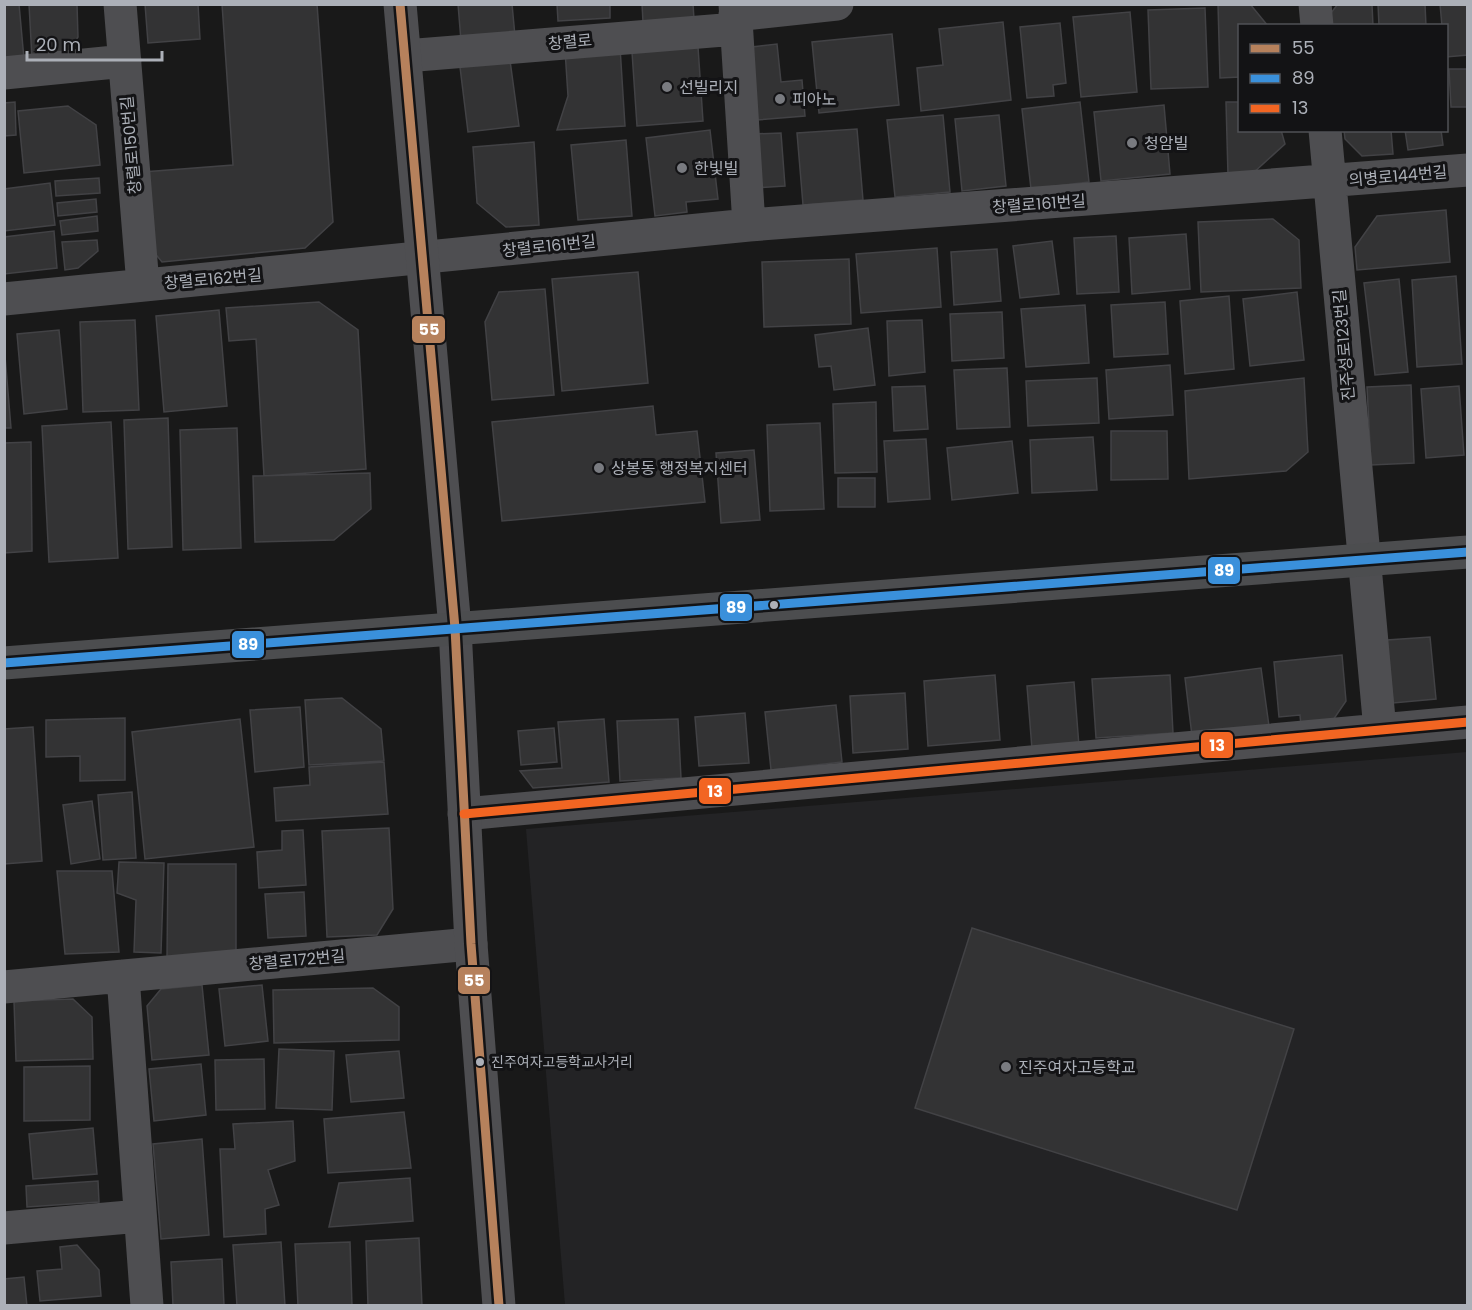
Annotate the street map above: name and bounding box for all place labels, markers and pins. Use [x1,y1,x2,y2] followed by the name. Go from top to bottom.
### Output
[679,76,738,99] place label: 선빌리지
[660,80,674,94] marker: 선빌리지
[792,88,836,111] place label: 피아노
[773,92,787,106] marker: 피아노
[1144,132,1188,155] place label: 청암빌
[1125,136,1139,150] marker: 청암빌
[694,157,738,180] place label: 한빛빌
[675,161,689,175] marker: 한빛빌
[611,457,748,480] place label: 상봉동 행정복지센터
[592,461,606,475] marker: 상봉동 행정복지센터
[768,599,780,611] unlabelled marker
[491,1052,633,1072] place label: 진주여자고등학교사거리
[474,1056,486,1068] marker: 진주여자고등학교사거리
[1018,1056,1136,1079] place label: 진주여자고등학교
[999,1060,1013,1074] marker: 진주여자고등학교

